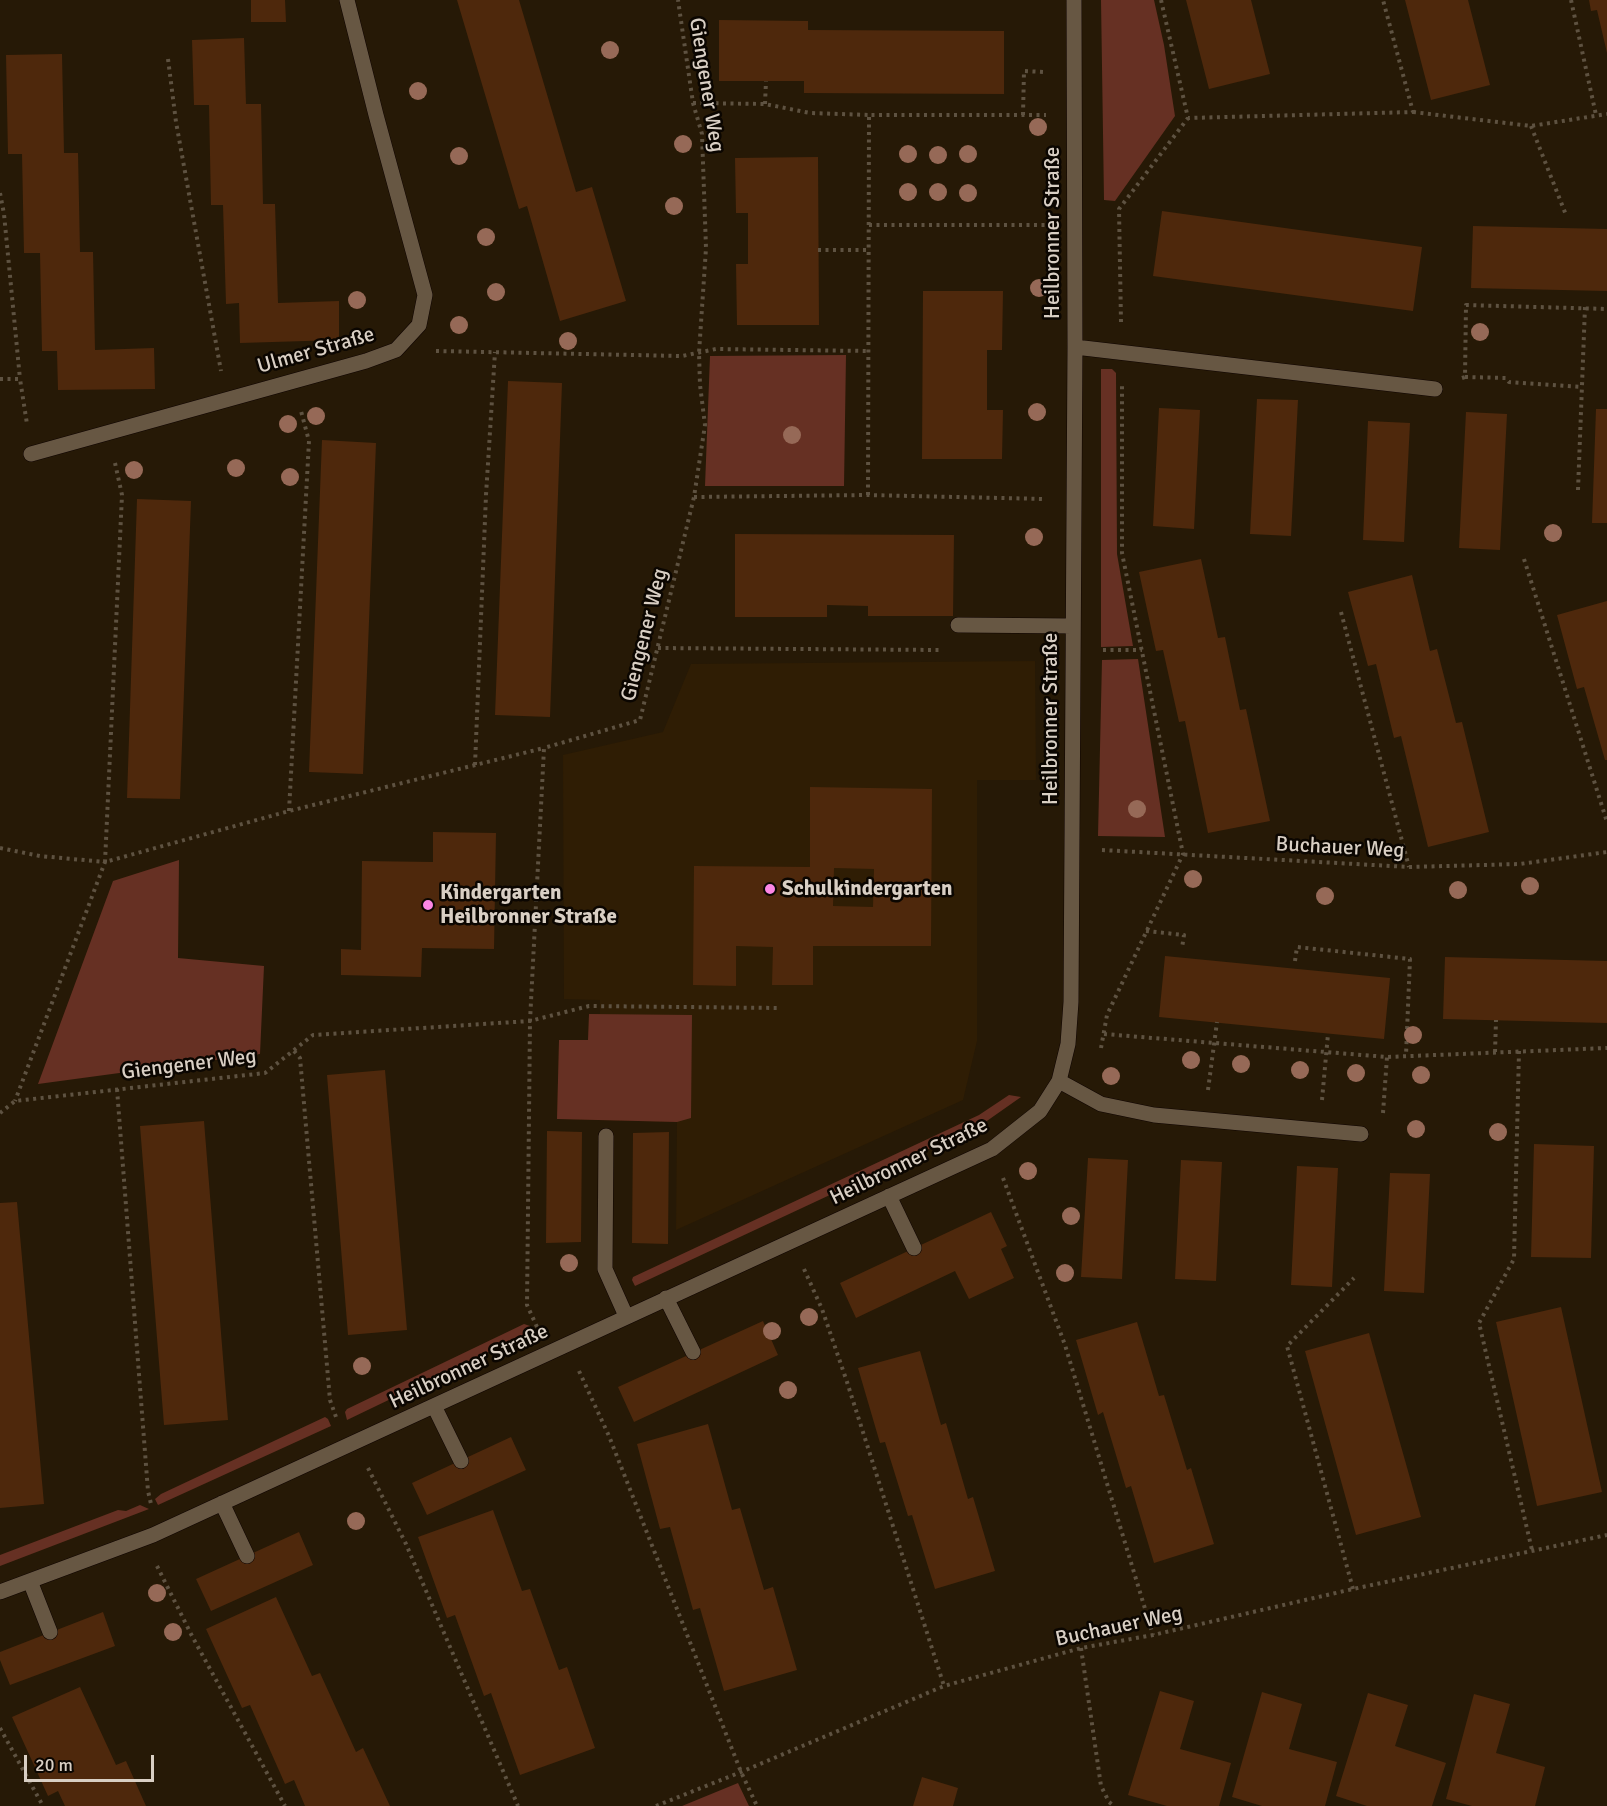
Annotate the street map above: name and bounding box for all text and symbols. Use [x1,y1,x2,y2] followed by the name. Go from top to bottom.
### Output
[683,16,729,154] street label: Giengener Weg
[1040,147,1066,319] street label: Heilbronner Straße
[255,322,377,380] street label: Ulmer Straße
[616,566,674,704] street label: Giengener Weg
[1038,633,1064,805] street label: Heilbronner Straße
[1275,832,1405,864] street label: Buchauer Weg
[782,876,952,902] place label: Schulkindergarten
[440,880,617,930] place label: Kindergarten Heilbronner Straße
[763,882,777,896] marker: Schulkindergarten
[421,898,435,912] marker: Kindergarten Heilbronner Straße
[120,1044,258,1086] street label: Giengener Weg
[826,1113,992,1211] street label: Heilbronner Straße
[385,1319,553,1415] street label: Heilbronner Straße
[1053,1601,1185,1653] street label: Buchauer Weg
[27,1743,158,1781] scale bar
[35,1754,73,1776] text: 20 m

